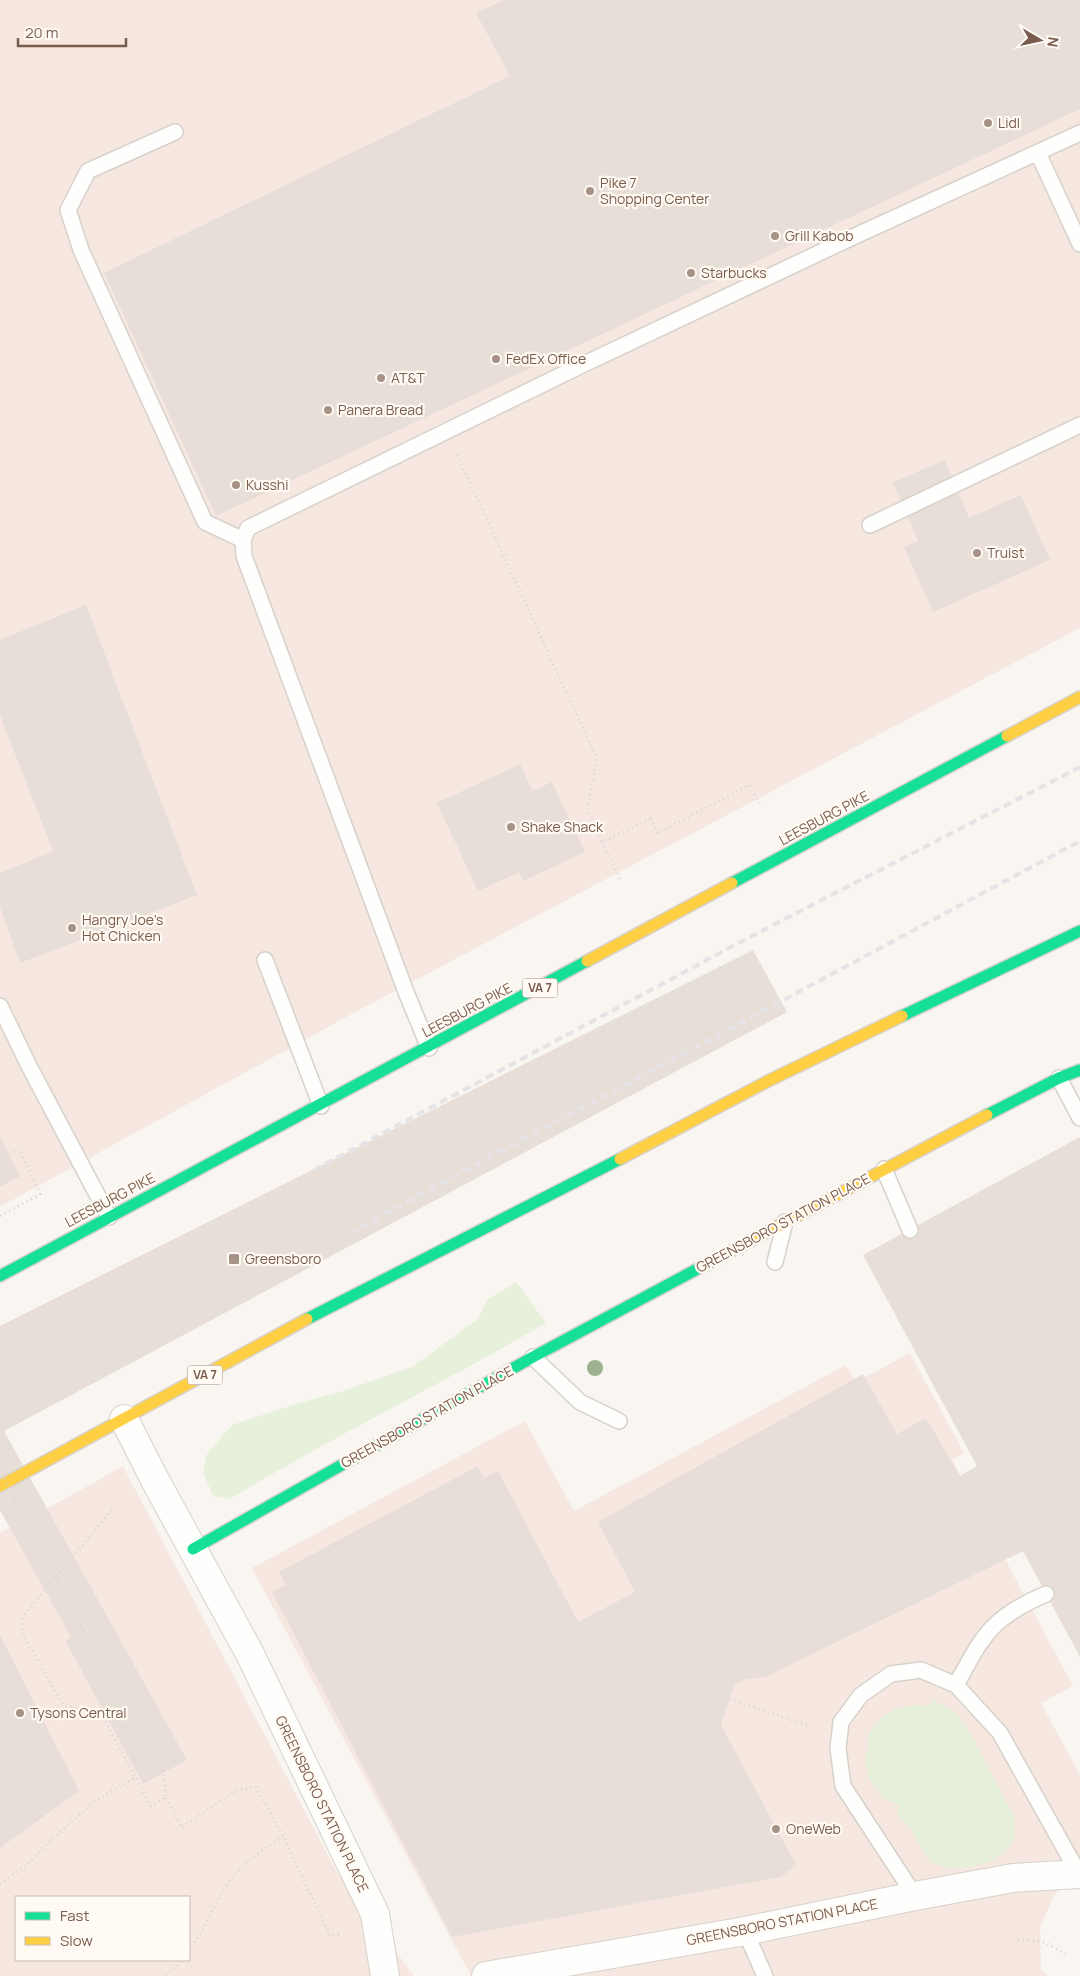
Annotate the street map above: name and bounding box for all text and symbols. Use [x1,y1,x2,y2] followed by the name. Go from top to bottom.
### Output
[18,15,125,47] scale bar
[1015,15,1065,65] north arrow
[25,22,58,43] text: 20 m
[1043,36,1064,49] text: N
[998,113,1020,132] place label: Lidl
[982,117,994,129] marker: Lidl
[600,173,709,208] place label: Pike 7 Shopping Center
[584,185,596,197] marker: Pike 7 Shopping Center
[785,226,853,245] place label: Grill Kabob
[769,230,781,242] marker: Grill Kabob
[701,263,767,282] place label: Starbucks
[685,267,697,279] marker: Starbucks
[506,349,586,368] place label: FedEx Office
[490,353,502,365] marker: FedEx Office
[391,368,426,387] place label: AT&T
[375,372,387,384] marker: AT&T
[338,400,423,419] place label: Panera Bread
[322,404,334,416] marker: Panera Bread
[246,475,288,494] place label: Kusshi
[230,479,242,491] marker: Kusshi
[987,543,1025,562] place label: Truist
[971,547,983,559] marker: Truist
[775,786,872,849] street label: LEESBURG PIKE
[521,817,604,836] place label: Shake Shack
[505,821,517,833] marker: Shake Shack
[82,910,163,945] place label: Hangry Joe's Hot Chicken
[66,922,78,934] marker: Hangry Joe's Hot Chicken
[418,978,515,1041] street label: LEESBURG PIKE
[522,978,558,998] road number: VA 7
[61,1168,158,1231] street label: LEESBURG PIKE
[692,1169,873,1277] street label: GREENSBORO STATION PLACE
[245,1249,321,1268] place label: Greensboro
[227,1252,241,1266] marker: Greensboro
[337,1361,516,1472] street label: GREENSBORO STATION PLACE
[188,1366,222,1384] road number: VA 7
[30,1703,127,1722] place label: Tysons Central
[14,1707,26,1719] marker: Tysons Central
[271,1712,374,1895] street label: GREENSBORO STATION PLACE
[786,1819,841,1838] place label: OneWeb
[770,1823,782,1835] marker: OneWeb
[685,1894,879,1949] street label: GREENSBORO STATION PLACE
[15,1896,190,1961] legend
[60,1905,89,1926] text: Fast
[60,1930,93,1951] text: Slow

